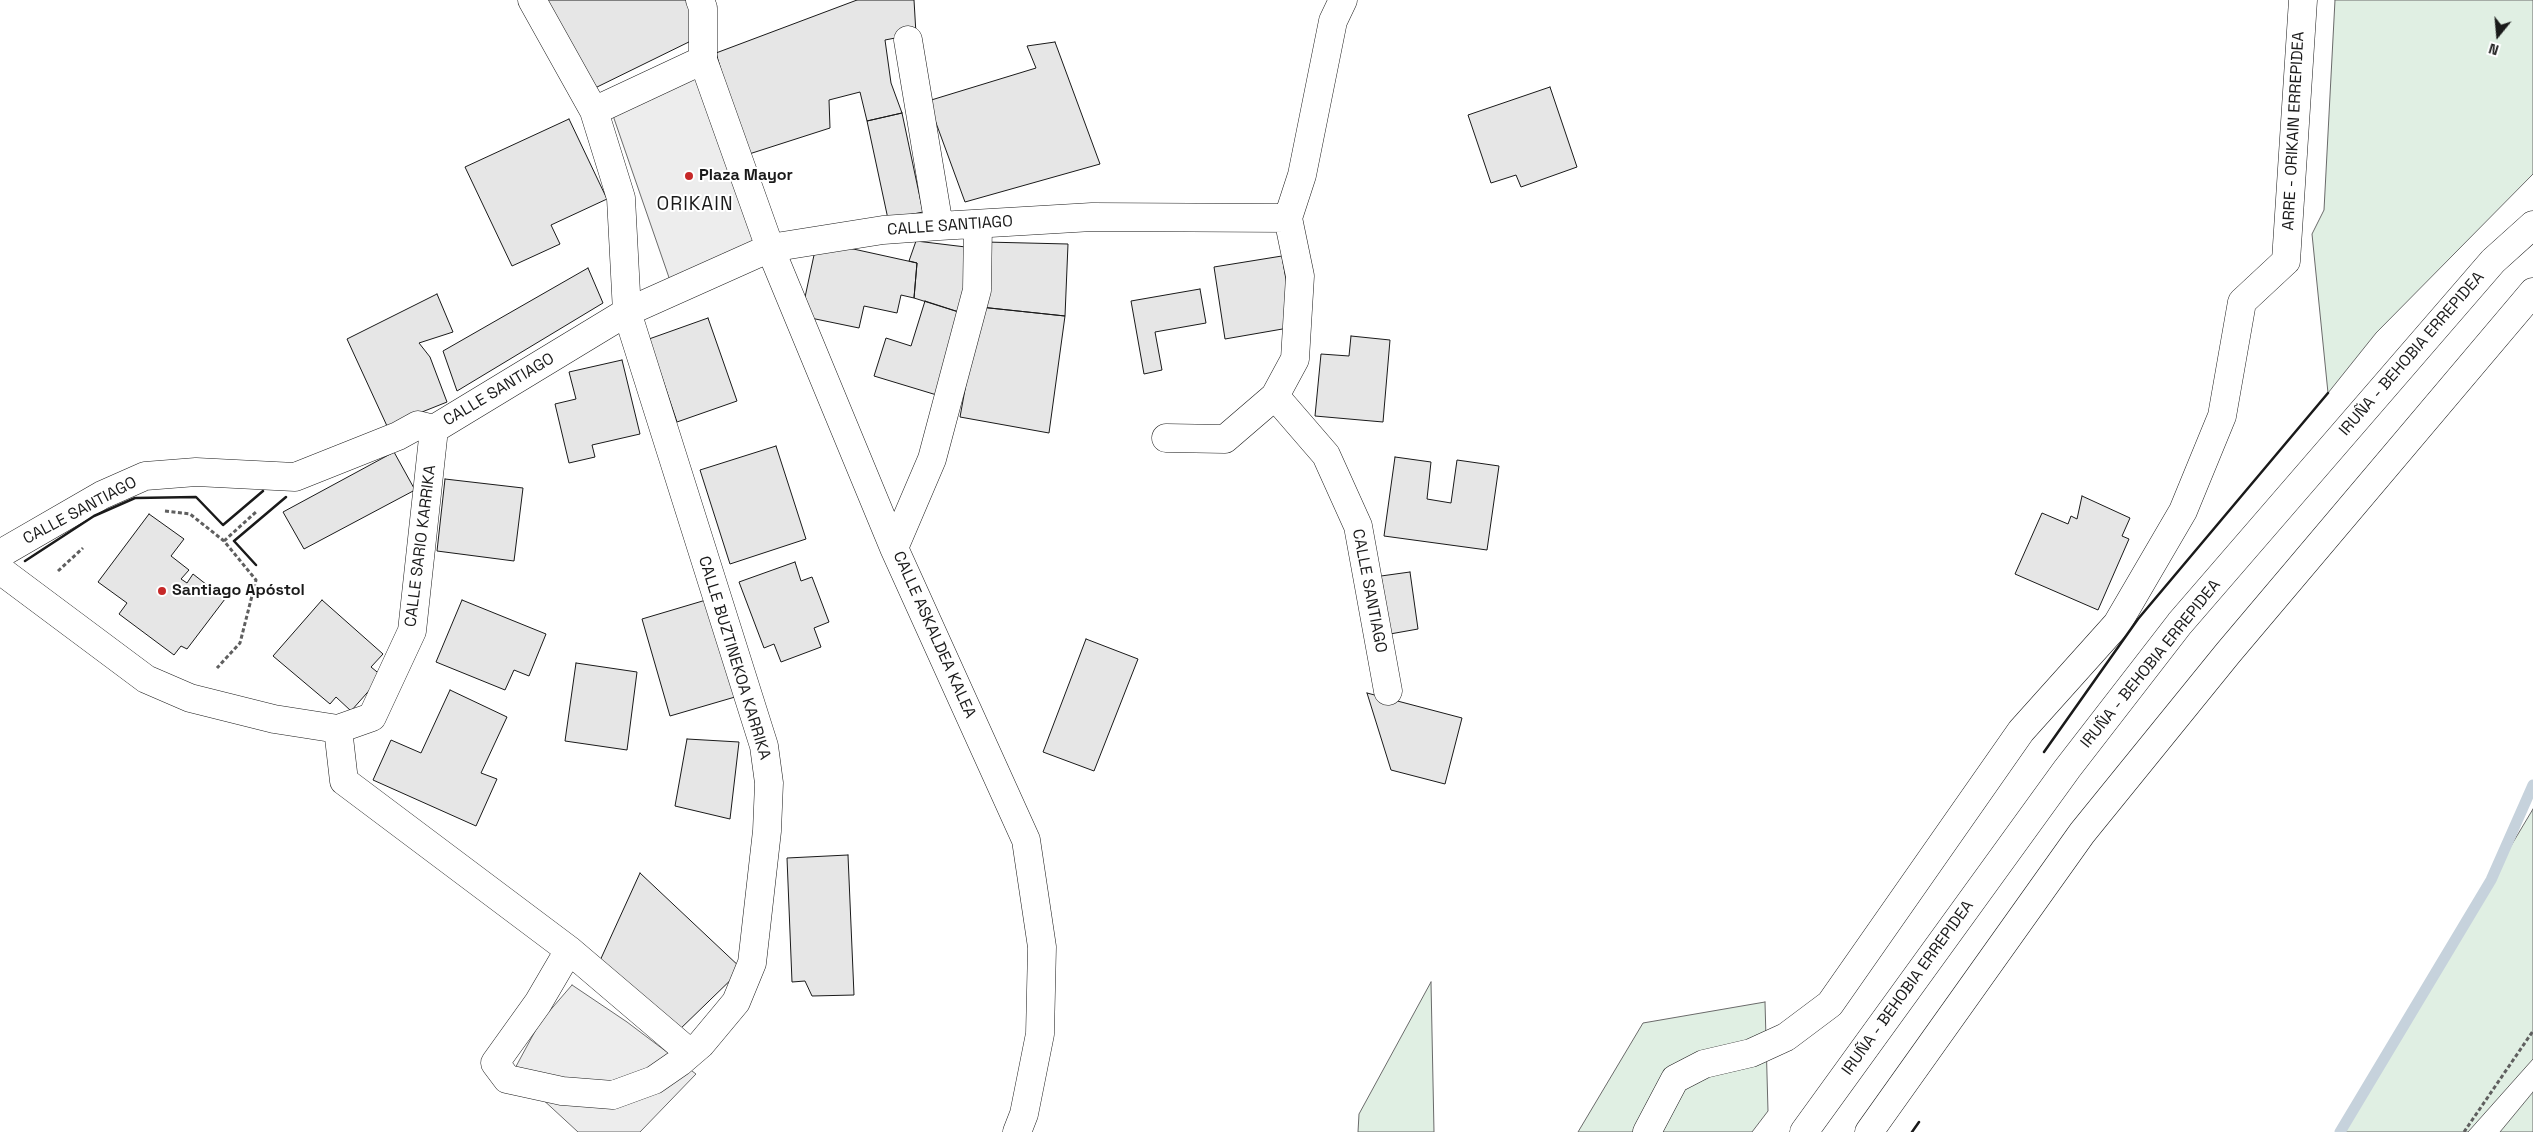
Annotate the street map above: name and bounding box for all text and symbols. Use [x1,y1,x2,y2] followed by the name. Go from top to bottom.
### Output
[2473,10,2523,60] north arrow
[2279,31,2309,231] street label: ARRE - ORIKAIN ERREPIDEA
[2487,39,2501,59] text: N
[699,166,793,186] place label: Plaza Mayor
[683,170,695,182] marker: Plaza Mayor
[656,194,734,216] district label: ORIKAIN
[887,212,1013,240] street label: CALLE SANTIAGO
[2335,268,2489,440] street label: IRUÑA - BEHOBIA ERREPIDEA
[440,349,558,431] street label: CALLE SANTIAGO
[402,464,440,628] street label: CALLE SARIO KARRIKA
[20,473,140,549] street label: CALLE SANTIAGO
[1348,527,1390,655] street label: CALLE SANTIAGO
[888,549,980,721] street label: CALLE ASKALDEA KALEA
[694,554,774,762] street label: CALLE BUZTINEKOA KARRIKA
[2077,576,2225,752] street label: IRUÑA - BEHOBIA ERREPIDEA
[172,581,305,601] place label: Santiago Apóstol
[156,585,168,597] marker: Santiago Apóstol
[1838,897,1978,1079] street label: IRUÑA - BEHOBIA ERREPIDEA

